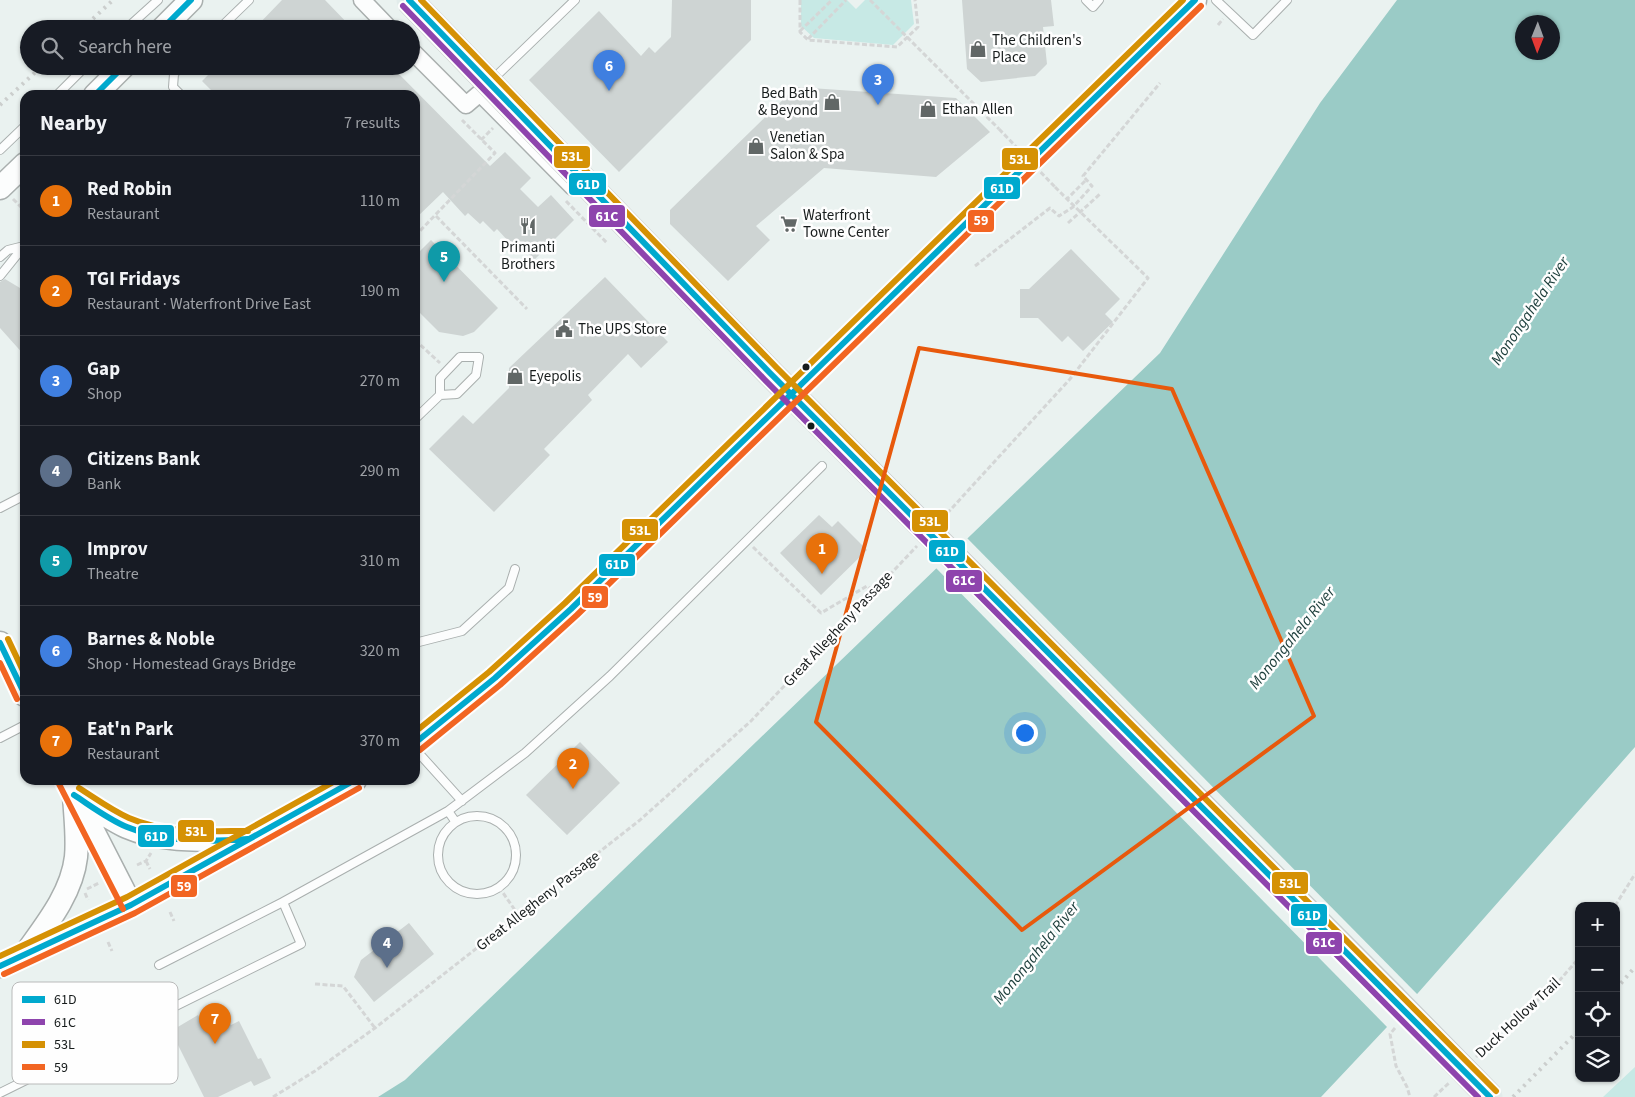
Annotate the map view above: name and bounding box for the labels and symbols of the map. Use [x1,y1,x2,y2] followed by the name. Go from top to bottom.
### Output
[1515,15,1560,60] north arrow
[992,30,1082,68] place label: The Children's Place
[968,39,988,59] shop icon: The Children's Place
[593,50,625,91] pin: 6
[862,64,894,105] pin: 3
[758,83,818,121] place label: Bed Bath & Beyond
[822,92,842,112] shop icon: Bed Bath & Beyond
[918,99,938,119] shop icon: Ethan Allen
[942,99,1013,120] place label: Ethan Allen
[770,127,845,165] place label: Venetian Salon & Spa
[746,136,766,156] shop icon: Venetian Salon & Spa
[553,145,591,169] line badge: 53L
[561,147,583,167] text: 53L
[1001,147,1039,171] line badge: 53L
[1009,150,1031,170] text: 53L
[568,172,607,196] line badge: 61D
[576,175,600,195] text: 61D
[983,176,1021,200] line badge: 61D
[990,179,1014,199] text: 61D
[588,204,626,228] line badge: 61C
[803,205,890,243] place label: Waterfront Towne Center
[596,207,618,227] text: 61C
[967,209,995,233] line badge: 59
[974,211,988,231] text: 59
[779,214,799,234] supermarket icon: Waterfront Towne Center
[518,216,538,236] restaurant icon: Primanti Brothers
[501,237,555,275] place label: Primanti Brothers
[428,241,460,282] pin: 5
[1486,251,1575,370] water label: Monongahela River
[554,319,574,339] public building icon: The UPS Store
[578,319,667,340] place label: The UPS Store
[801,362,811,372] unlabelled marker
[505,366,525,386] shop icon: Eyepolis
[529,366,581,387] place label: Eyepolis
[806,421,816,431] unlabelled marker
[911,509,949,533] line badge: 53L
[919,512,941,532] text: 53L
[621,518,659,542] line badge: 53L
[629,521,651,541] text: 53L
[806,533,838,574] pin: 1
[928,539,966,563] line badge: 61D
[935,542,959,562] text: 61D
[598,553,636,577] line badge: 61D
[605,555,629,575] text: 61D
[779,566,897,692] street label: Great Allegheny Passage
[945,569,983,593] line badge: 61C
[953,571,975,591] text: 61C
[1244,581,1341,694] water label: Monongahela River
[581,585,609,609] line badge: 59
[588,588,602,608] text: 59
[1012,720,1038,746] your location
[557,748,589,789] pin: 2
[177,819,215,843] line badge: 53L
[185,822,207,842] text: 53L
[137,824,175,848] line badge: 61D
[144,827,168,847] text: 61D
[472,846,604,956] street label: Great Allegheny Passage
[1271,871,1309,895] line badge: 53L
[170,874,198,898] line badge: 59
[1279,874,1301,894] text: 53L
[177,877,191,897] text: 59
[988,896,1085,1009] water label: Monongahela River
[1290,903,1328,927] line badge: 61D
[1297,906,1321,926] text: 61D
[371,927,403,968] pin: 4
[1305,931,1343,955] line badge: 61C
[1313,933,1335,953] text: 61C
[1471,973,1565,1063] street label: Duck Hollow Trail
[12,982,178,1084] legend
[54,990,77,1010] text: 61D
[199,1003,231,1044] pin: 7
[54,1013,76,1033] text: 61C
[54,1035,75,1055] text: 53L
[54,1058,68,1078] text: 59

